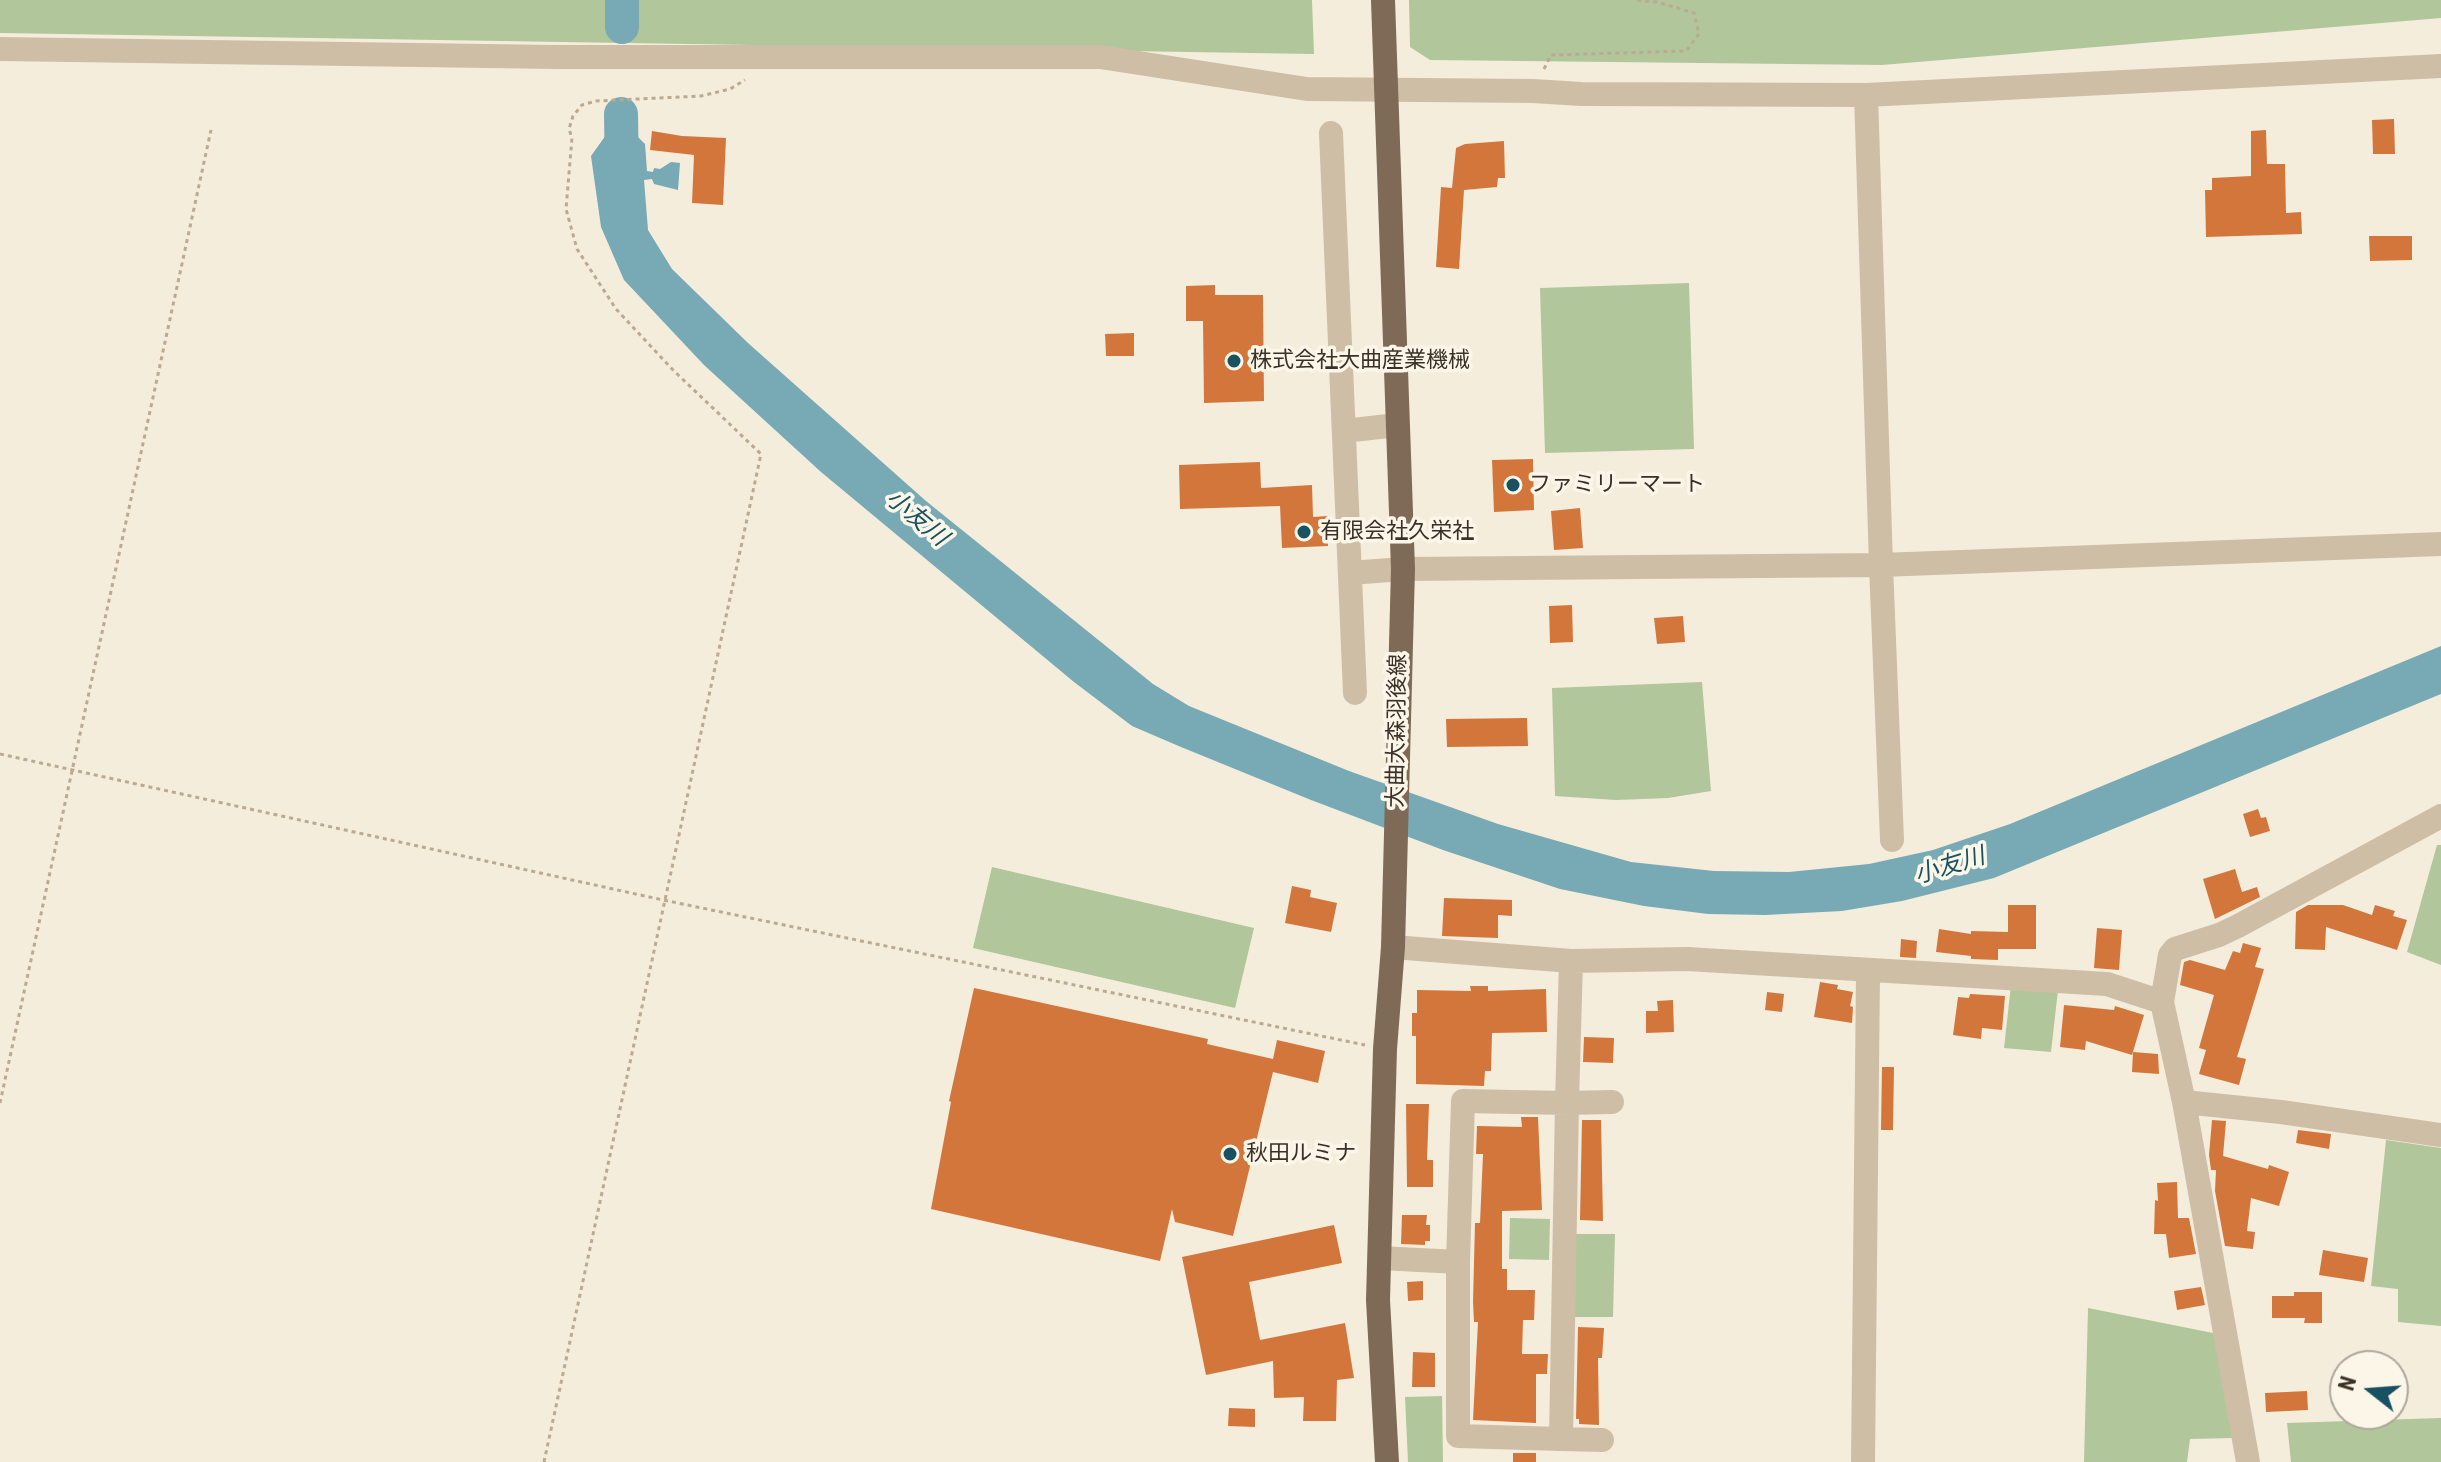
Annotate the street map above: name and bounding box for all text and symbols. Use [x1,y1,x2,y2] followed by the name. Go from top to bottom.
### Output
[1250,348,1470,374] place label: 株式会社大曲産業機械
[1225,352,1243,370] marker: 株式会社大曲産業機械
[1529,472,1705,498] place label: ファミリーマート
[1504,476,1522,494] marker: ファミリーマート
[879,485,953,553] water label: 小友川
[1320,519,1474,545] place label: 有限会社久栄社
[1295,523,1313,541] marker: 有限会社久栄社
[1383,654,1413,808] street label: 大曲大森羽後線
[1911,843,1989,891] water label: 小友川
[1246,1141,1356,1167] place label: 秋田ルミナ
[1221,1145,1239,1163] marker: 秋田ルミナ
[2329,1350,2409,1430] north arrow
[2334,1373,2361,1394] text: N

